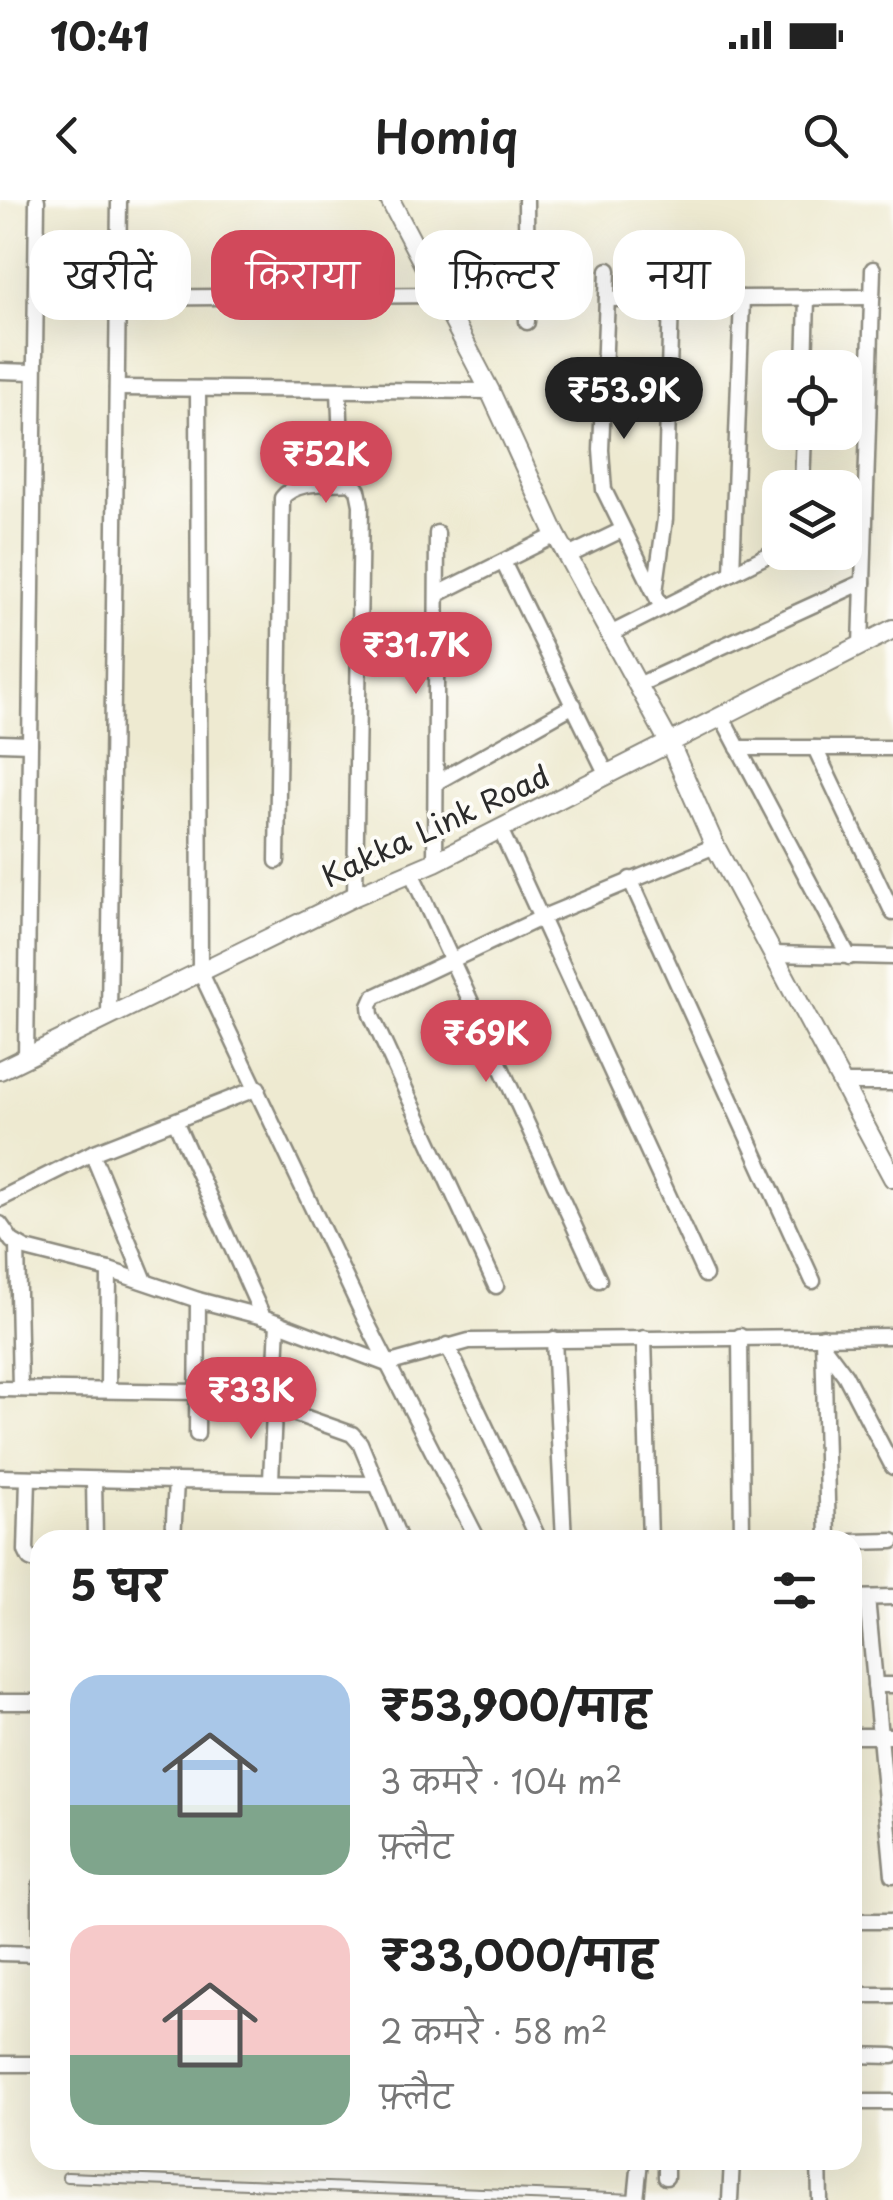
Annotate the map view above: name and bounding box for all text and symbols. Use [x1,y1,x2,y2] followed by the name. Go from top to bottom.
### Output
[50,7,150,64] text: 10:41
[375,101,518,169] text: Homiq
[40,108,95,163] icon: back
[798,108,853,163] icon: search
[30,230,191,320] chip: खरीदें
[211,230,395,320] chip: किराया
[415,230,593,320] chip: फ़िल्टर
[613,230,745,320] chip: नया
[762,350,862,570] map controls
[762,350,862,450] button: locate
[543,357,705,442] pin: ₹53.9K
[567,365,681,413] text: ₹53.9K
[267,421,385,506] pin: ₹52K
[282,429,370,477] text: ₹52K
[762,470,862,570] button: layers
[335,612,497,697] pin: ₹31.7K
[362,620,470,668] text: ₹31.7K
[314,752,556,897] street label: Kakka Link Road
[427,1000,545,1085] pin: ₹69K
[443,1008,529,1056] text: ₹69K
[192,1357,310,1442] pin: ₹33K
[207,1365,295,1413] text: ₹33K
[70,1552,165,1615] text: 5 घर
[767,1563,822,1618] icon: filters
[380,1672,650,1735] text: ₹53,900/माह
[150,1715,270,1835] icon: home
[380,1757,622,1805] text: 3 कमरे · 104 m²
[380,1822,453,1870] text: फ़्लैट
[380,1922,656,1985] text: ₹33,000/माह
[150,1965,270,2085] icon: home
[380,2007,608,2055] text: 2 कमरे · 58 m²
[380,2072,453,2120] text: फ़्लैट

